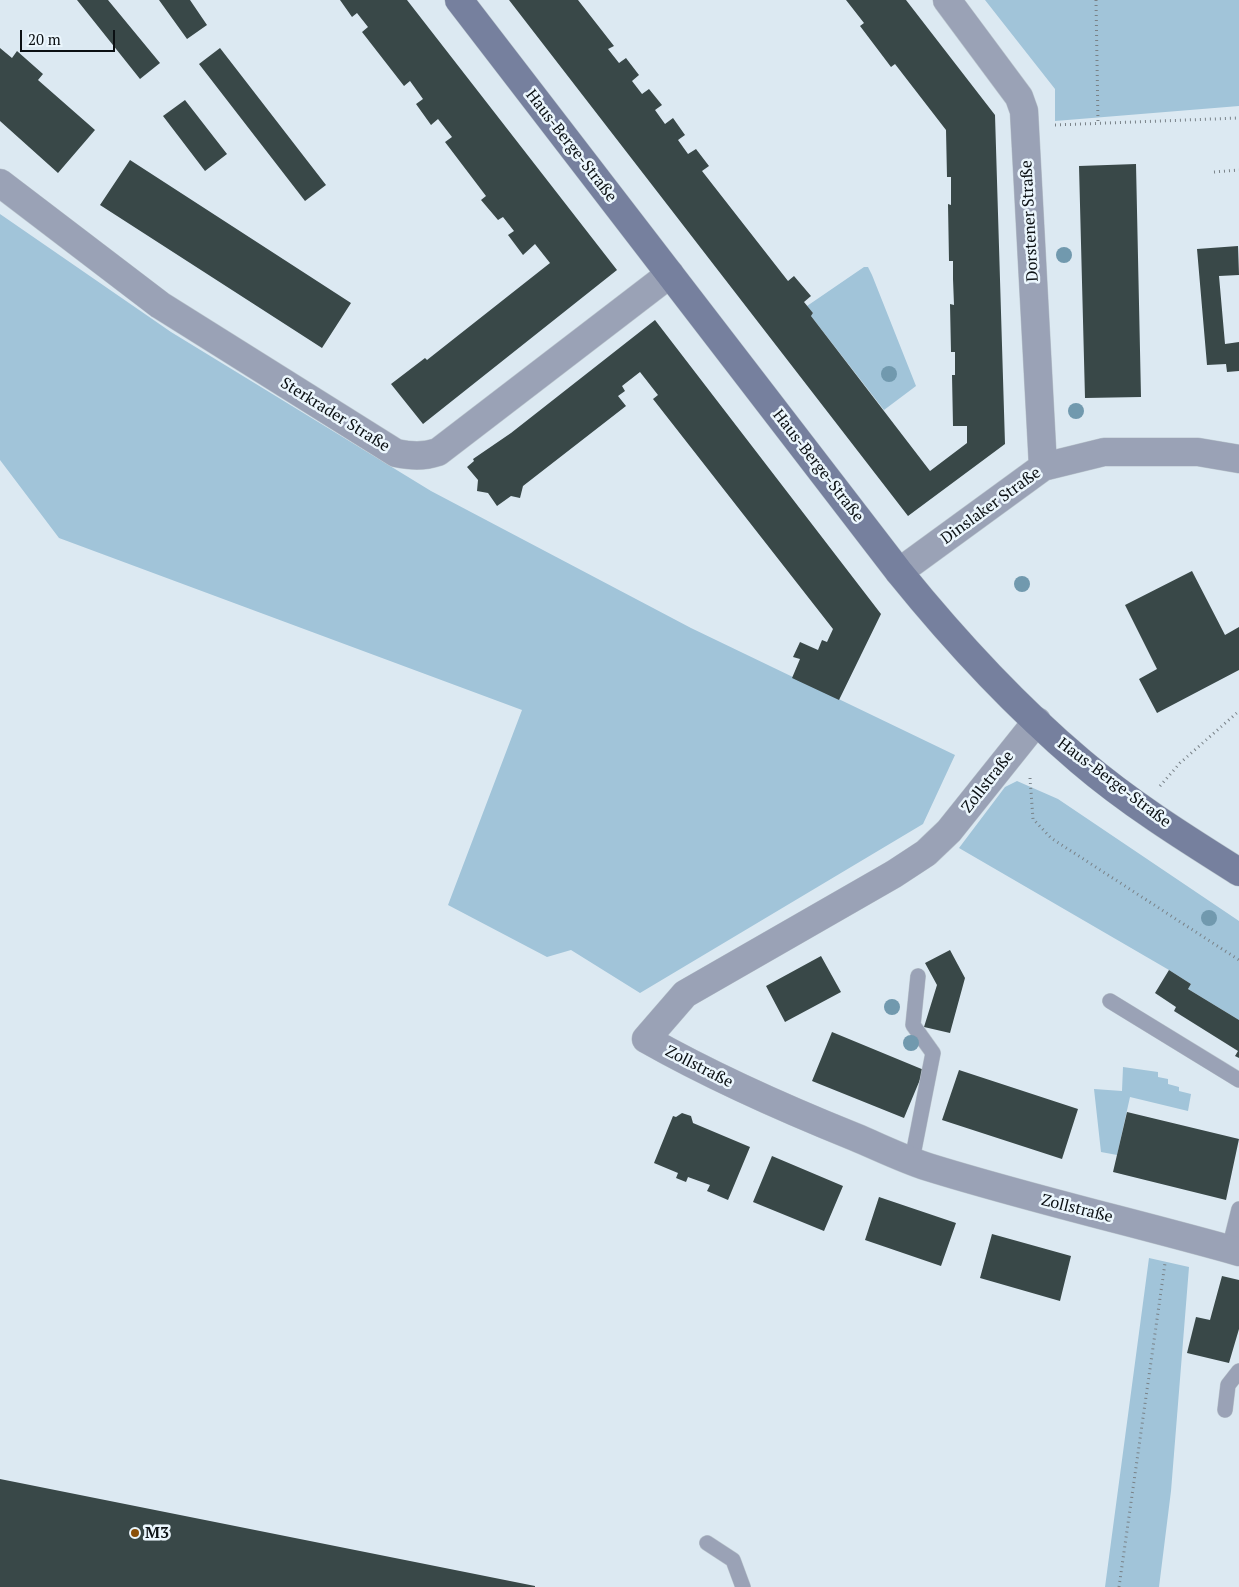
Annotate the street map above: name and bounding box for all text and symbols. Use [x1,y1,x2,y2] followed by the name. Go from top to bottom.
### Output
[22,20,118,52] scale bar
[28,29,61,49] text: 20 m
[521,86,621,206] street label: Haus-Berge-Straße
[1017,160,1043,282] street label: Dorstener Straße
[277,374,393,456] street label: Sterkrader Straße
[768,406,868,526] street label: Haus-Berge-Straße
[937,463,1045,549] street label: Dinslaker Straße
[1054,734,1174,832] street label: Haus-Berge-Straße
[958,747,1018,817] street label: Zollstraße
[662,1042,736,1092] street label: Zollstraße
[1039,1191,1115,1227] street label: Zollstraße
[145,1523,169,1543] place label: M3
[129,1527,141,1539] marker: M3

